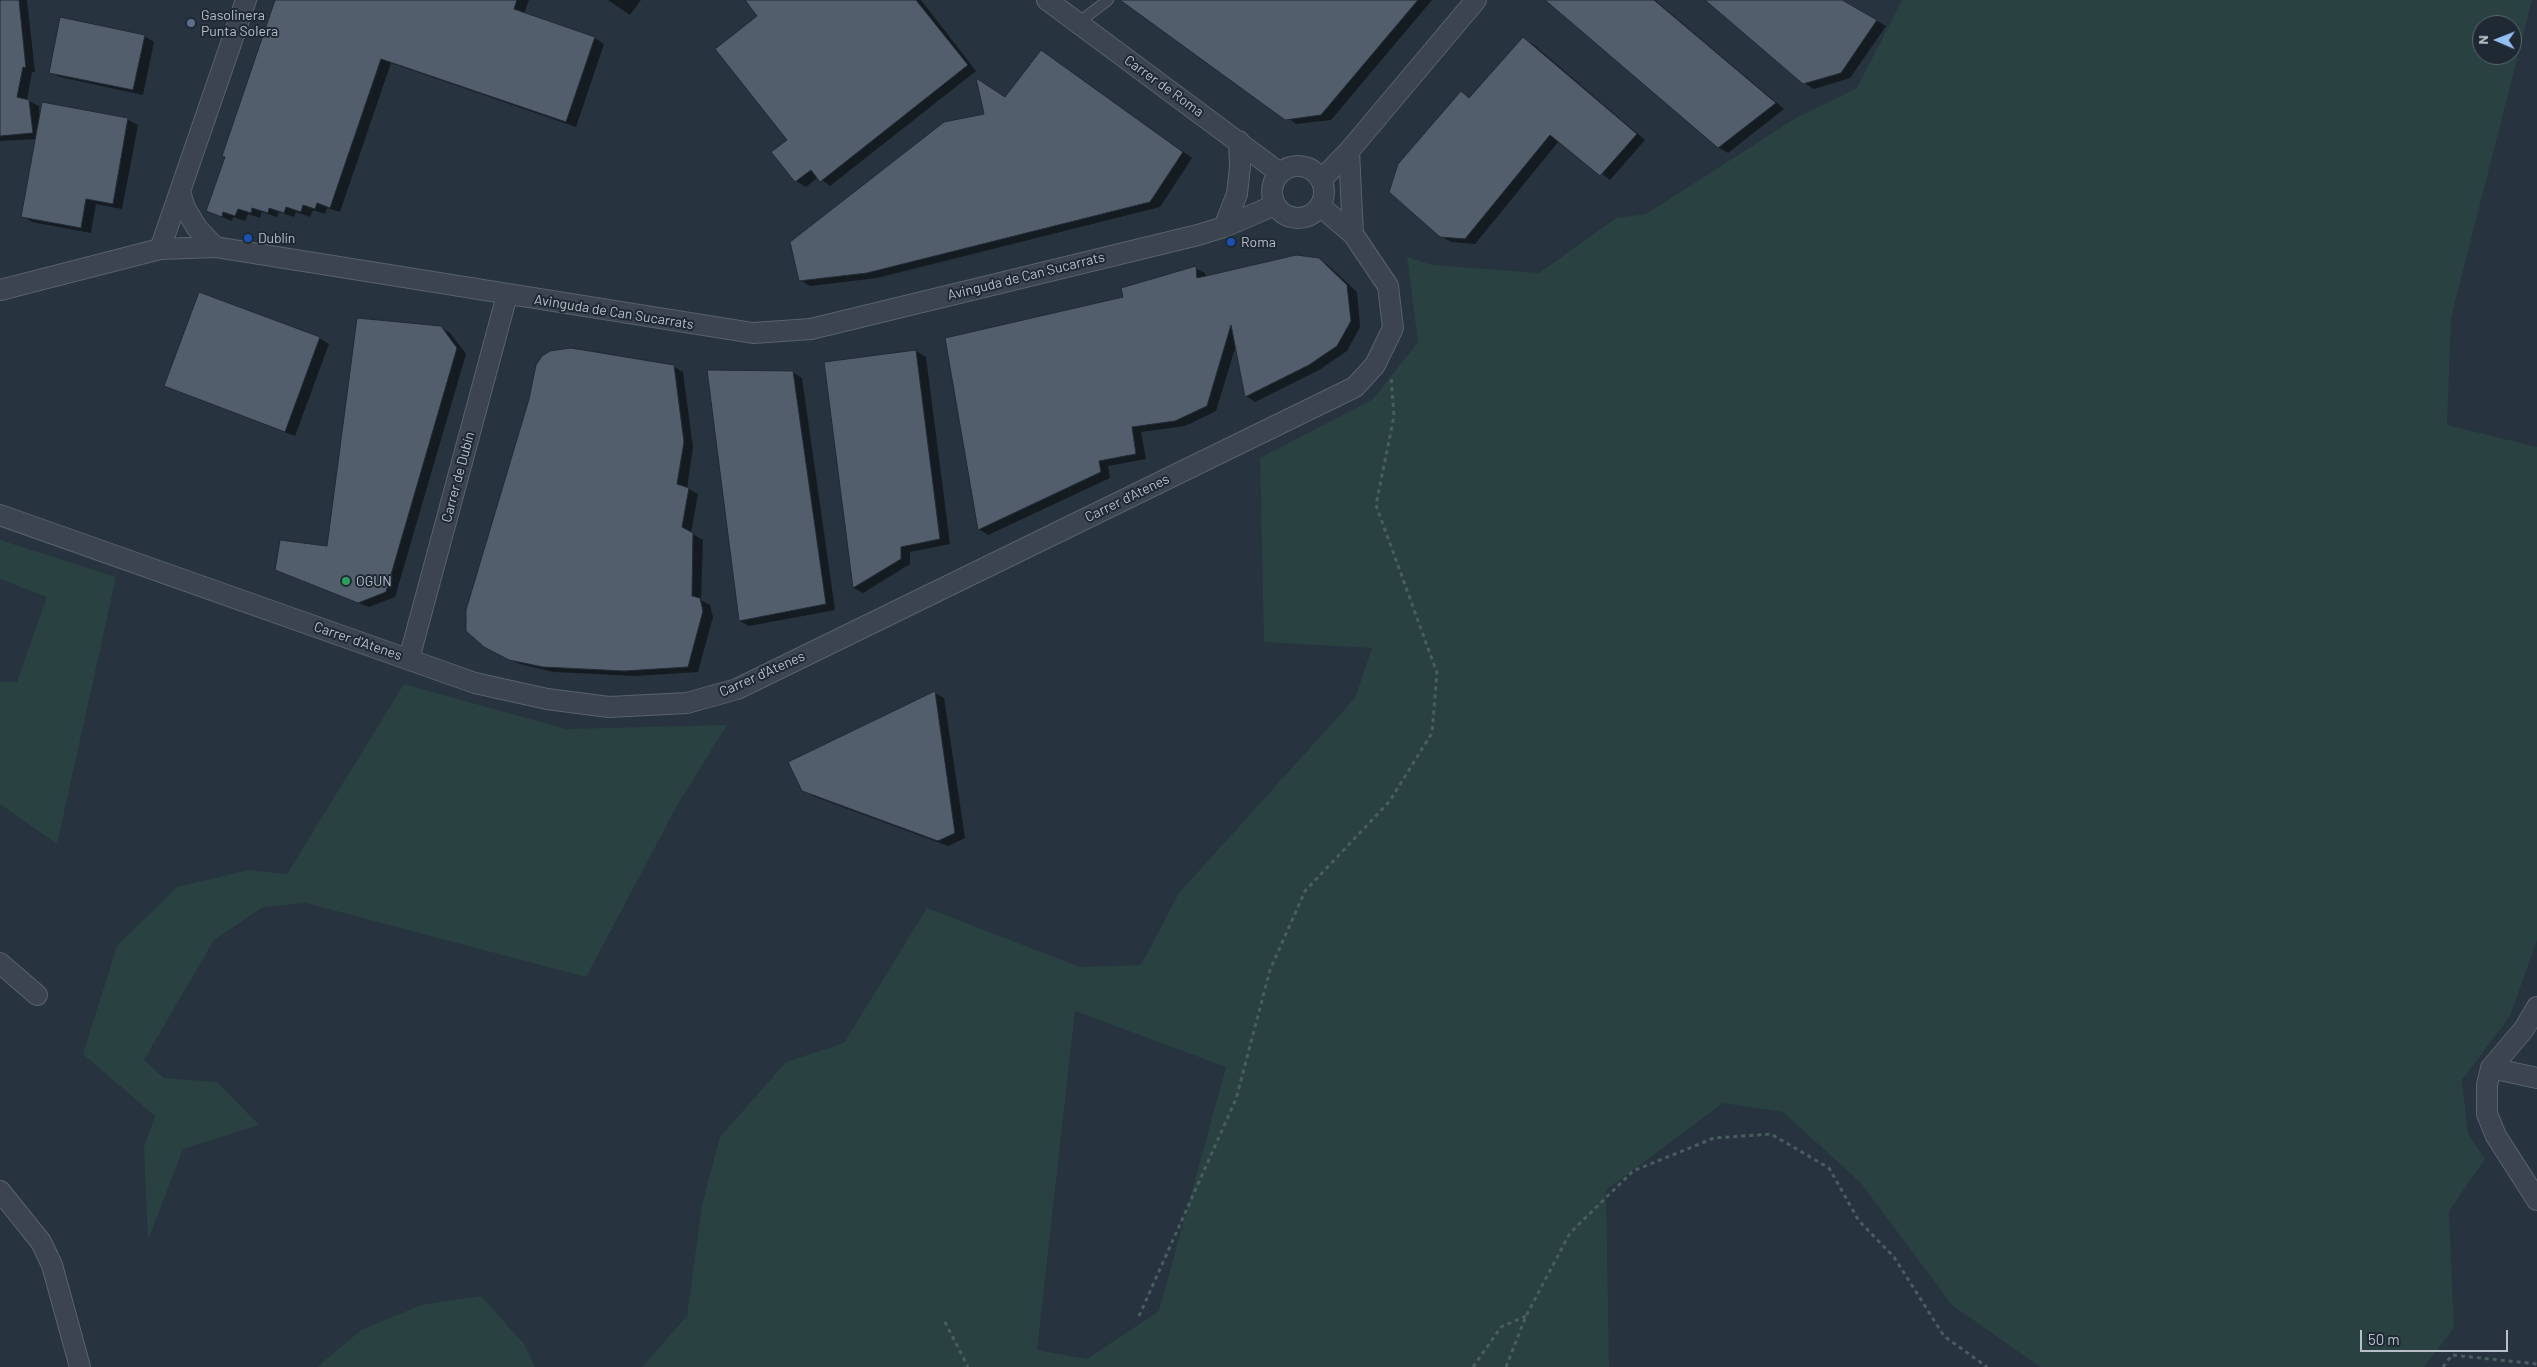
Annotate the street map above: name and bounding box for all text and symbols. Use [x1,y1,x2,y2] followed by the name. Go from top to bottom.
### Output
[201,7,278,40] place label: Gasolinera Punta Solera
[2472,15,2522,65] north arrow
[185,17,197,29] marker: Gasolinera Punta Solera
[2474,35,2491,45] text: N
[1121,52,1207,120] street label: Carrer de Roma
[258,230,295,246] place label: Dublín
[242,232,254,244] marker: Dublín
[1241,234,1276,250] place label: Roma
[1225,236,1237,248] marker: Roma
[946,248,1106,304] street label: Avinguda de Can Sucarrats
[533,291,695,333] street label: Avinguda de Can Sucarrats
[438,430,478,524] street label: Carrer de Dubín
[1082,470,1172,526] street label: Carrer d'Atenes
[356,573,392,589] place label: OGUN
[340,575,352,587] marker: OGUN
[312,618,404,664] street label: Carrer d'Atenes
[717,648,807,700] street label: Carrer d'Atenes
[2362,1320,2510,1352] scale bar
[2368,1330,2400,1348] text: 50 m

